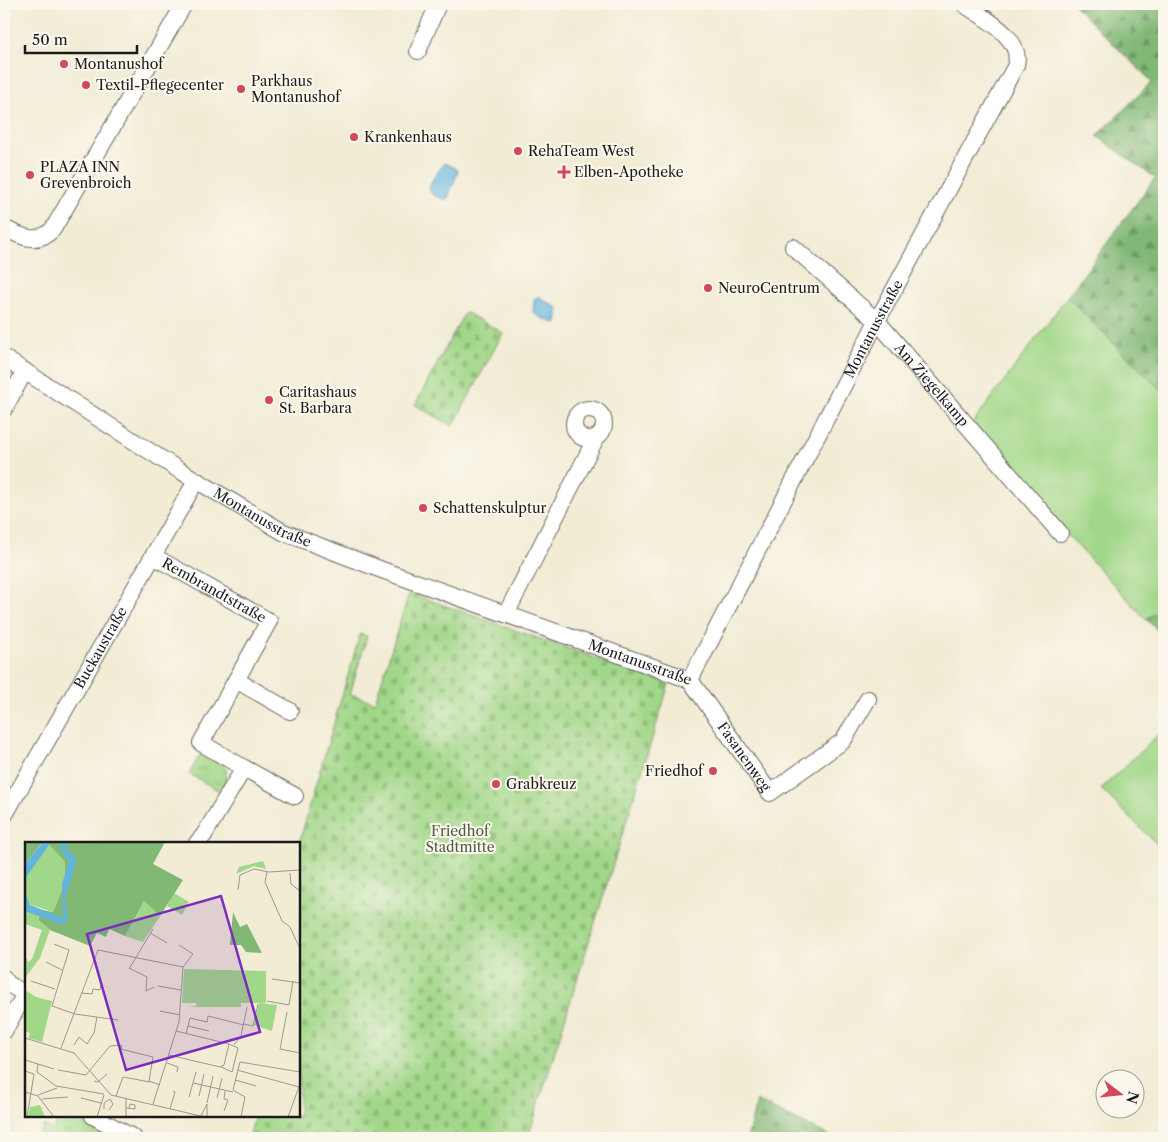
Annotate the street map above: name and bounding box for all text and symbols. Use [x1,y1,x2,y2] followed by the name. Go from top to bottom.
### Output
[25,22,138,54] scale bar
[32,30,68,49] text: 50 m
[74,55,165,73] place label: Montanushof
[58,58,70,70] marker: Montanushof
[251,72,342,106] place label: Parkhaus Montanushof
[96,76,224,94] place label: Textil-Pflegecenter
[80,79,92,91] marker: Textil-Pflegecenter
[235,83,247,95] marker: Parkhaus Montanushof
[364,128,452,146] place label: Krankenhaus
[348,131,360,143] marker: Krankenhaus
[528,142,635,160] place label: RehaTeam West
[512,145,524,157] marker: RehaTeam West
[40,158,132,192] place label: PLAZA INN Grevenbroich
[574,163,684,181] place label: Elben-Apotheke
[558,166,570,178] marker: Elben-Apotheke
[24,169,36,181] marker: PLAZA INN Grevenbroich
[840,276,907,381] street label: Montanusstraße
[718,279,820,297] place label: NeuroCentrum
[702,282,714,294] marker: NeuroCentrum
[890,338,973,430] street label: Am Ziegelkamp
[279,383,357,417] place label: Caritashaus St. Barbara
[263,394,275,406] marker: Caritashaus St. Barbara
[210,484,314,551] street label: Montanusstraße
[433,499,547,517] place label: Schattenskulptur
[417,502,429,514] marker: Schattenskulptur
[159,554,270,627] street label: Rembrandtstraße
[70,603,131,692] street label: Buckaustraße
[586,635,695,689] street label: Montanusstraße
[714,718,775,795] street label: Fasanenweg
[645,762,705,780] place label: Friedhof
[707,765,719,777] marker: Friedhof
[506,775,576,793] place label: Grabkreuz
[490,778,502,790] marker: Grabkreuz
[425,822,495,856] park label: Friedhof Stadtmitte
[25,842,300,1117] inset map
[1096,1070,1146,1120] north arrow
[1122,1089,1143,1106] text: N

